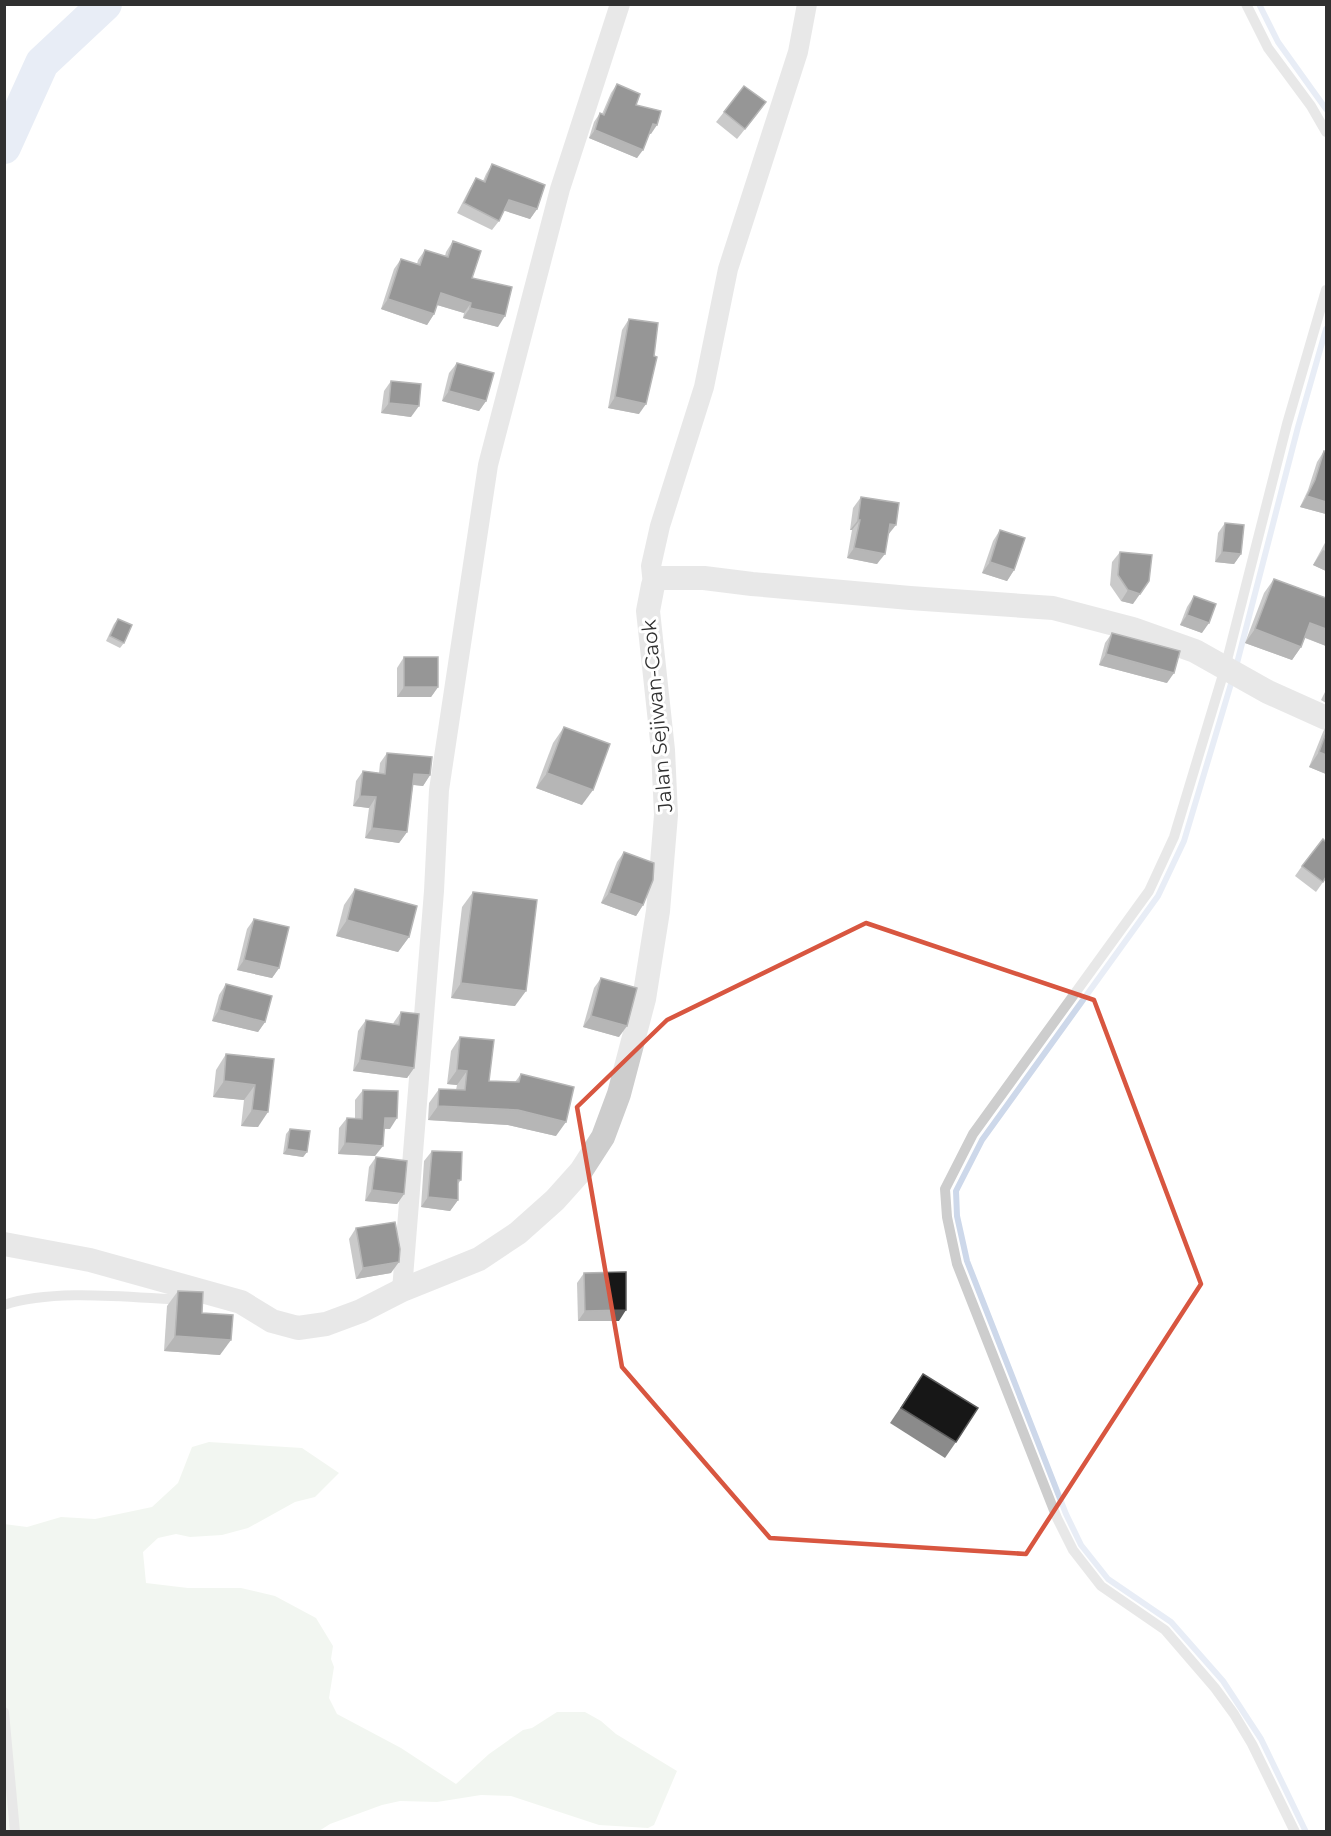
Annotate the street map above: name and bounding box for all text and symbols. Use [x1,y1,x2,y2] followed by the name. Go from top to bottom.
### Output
[637,619,677,814] street label: Jalan Sejiwan-Caok

